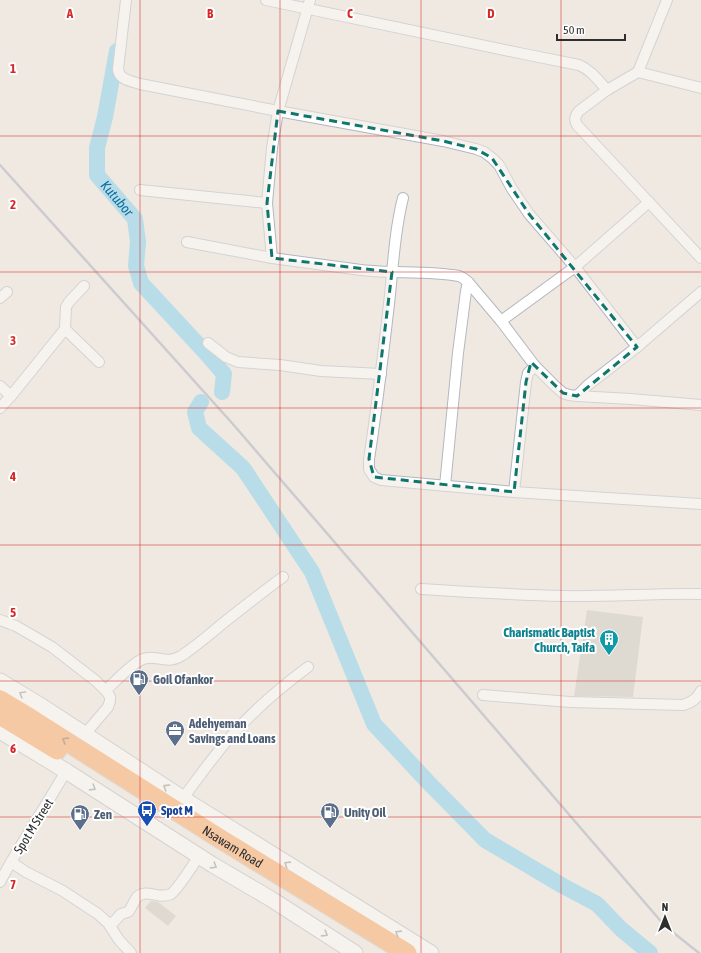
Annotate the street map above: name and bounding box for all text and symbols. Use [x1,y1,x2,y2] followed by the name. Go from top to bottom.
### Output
[66,6,74,21] text: A
[207,6,214,21] text: B
[347,6,353,21] text: C
[487,6,495,21] text: D
[557,16,625,42] scale bar
[563,23,585,37] text: 50 m
[10,61,16,76] text: 1
[98,177,137,220] water label: Kutubor
[10,197,16,212] text: 2
[10,333,16,348] text: 3
[9,469,16,484] text: 4
[10,605,16,620] text: 5
[503,625,595,655] place label: Charismatic Baptist Church, Taifa
[598,628,620,656] building icon: Charismatic Baptist Church, Taifa
[128,668,150,696] fuel station icon: Goil Ofankor
[153,672,214,687] place label: Goil Ofankor
[19,691,26,699] one-way arrow
[188,716,276,746] place label: Adehyeman Savings and Loans
[164,719,186,747] office icon: Adehyeman Savings and Loans
[62,737,69,744] one-way arrow
[10,741,16,756] text: 6
[89,783,96,790] one-way arrow
[163,784,170,792] one-way arrow
[11,796,56,857] street label: Spot M Street
[136,799,158,827] bus stop icon: Spot M
[319,801,341,829] fuel station icon: Unity Oil
[69,803,91,831] fuel station icon: Zen
[161,803,193,818] place label: Spot M
[344,805,386,820] place label: Unity Oil
[94,807,112,822] place label: Zen
[200,823,265,871] street label: Nsawam Road
[210,861,217,868] one-way arrow
[285,861,292,868] one-way arrow
[10,877,16,892] text: 7
[645,897,685,937] north arrow
[662,901,668,913] text: N
[321,929,328,937] one-way arrow
[395,930,402,937] one-way arrow

